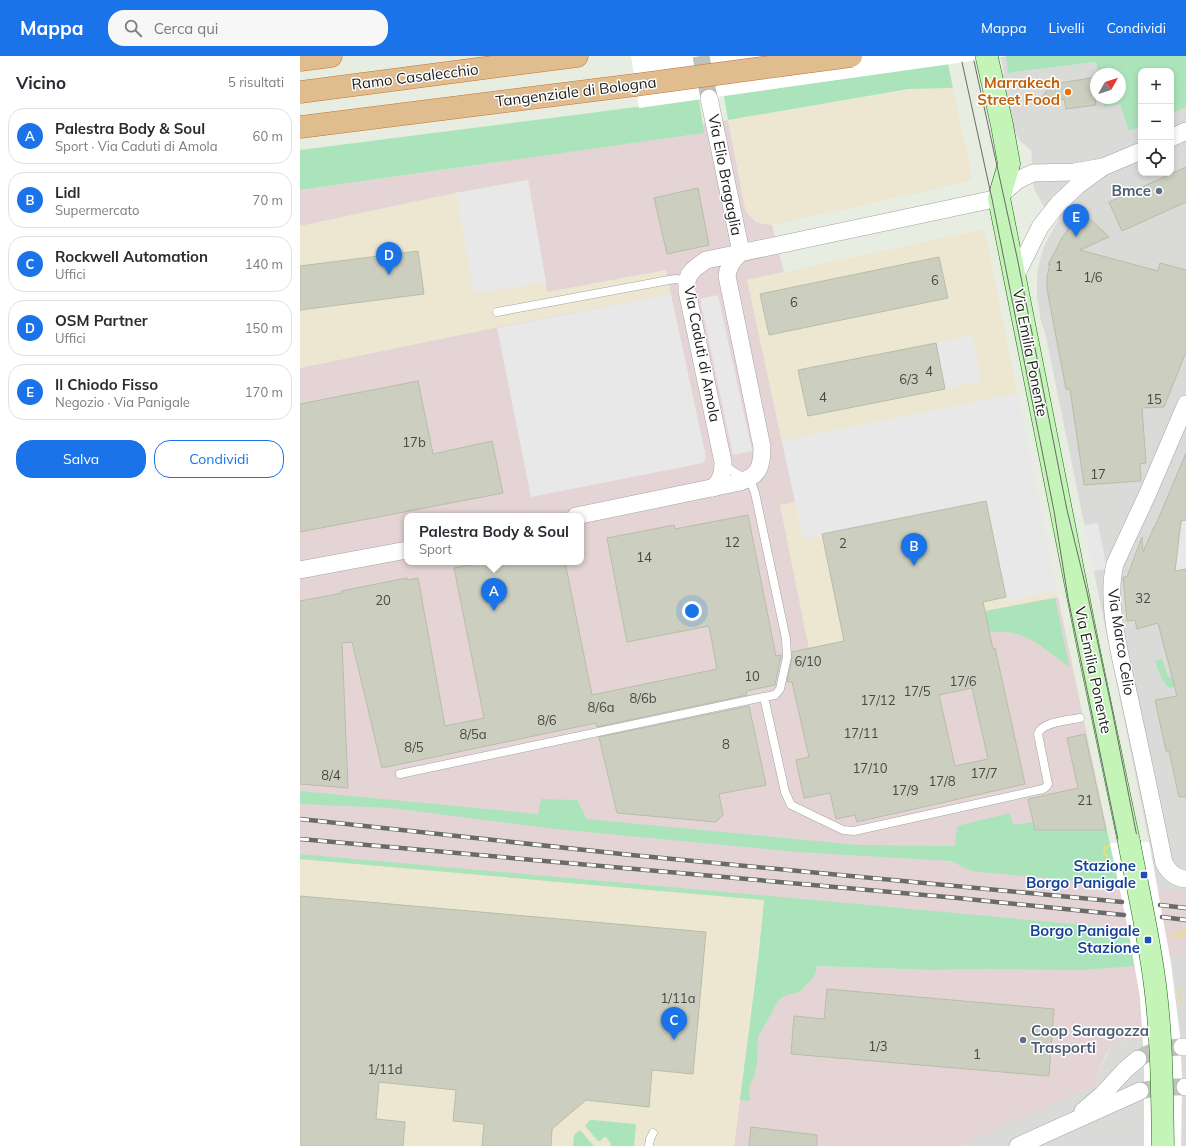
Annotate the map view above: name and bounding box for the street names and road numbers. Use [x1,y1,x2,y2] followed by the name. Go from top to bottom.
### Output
[350,59,480,94] street label: Ramo Casalecchio
[494,72,657,111] street label: Tangenziale di Bologna
[704,113,747,237] street label: Via Elio Bragaglia
[680,284,725,424] street label: Via Caduti di Amola
[1009,287,1052,418] street label: Via Emilia Ponente
[1104,587,1139,697] street label: Via Marco Celio
[1071,605,1116,735] street label: Via Emilia Ponente

